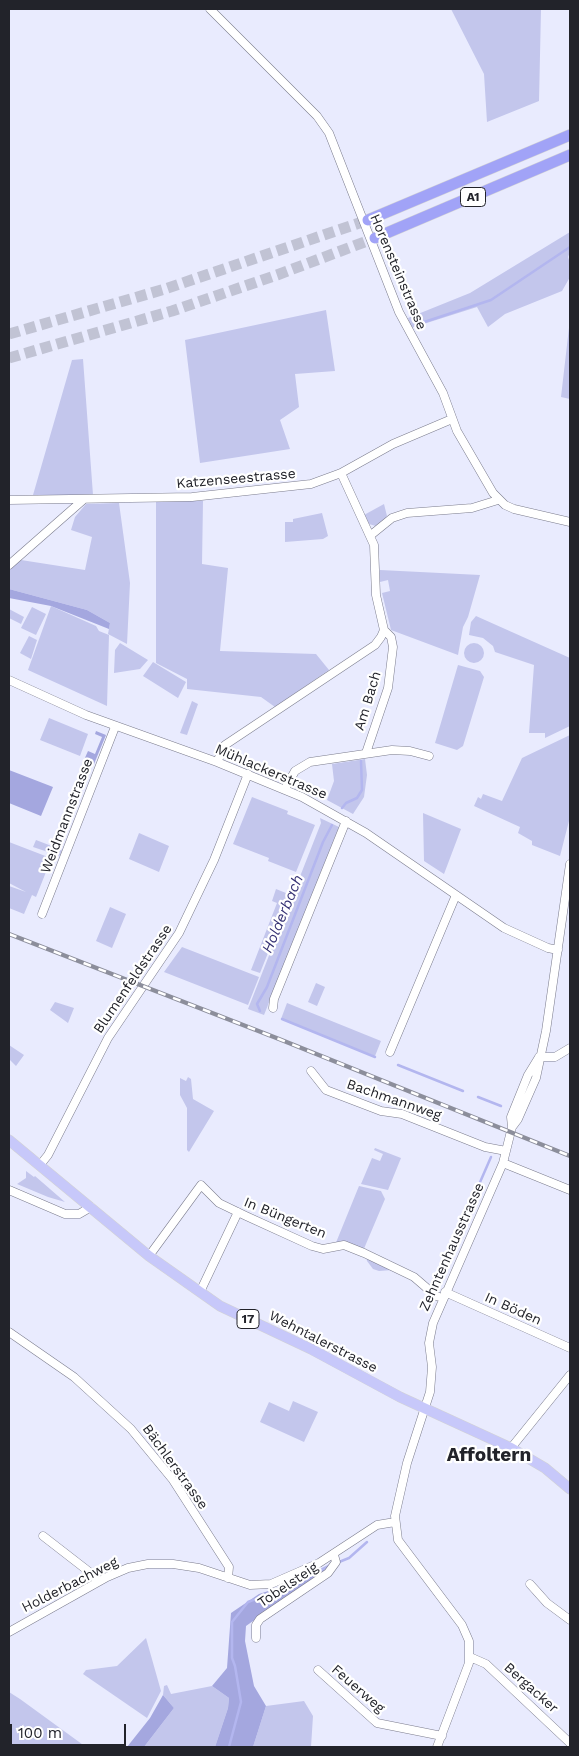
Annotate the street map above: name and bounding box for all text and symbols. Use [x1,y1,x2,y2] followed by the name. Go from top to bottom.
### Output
[460,188,486,206] road number: A1
[366,212,430,332] street label: Horensteinstrasse
[176,465,296,493] street label: Katzenseestrasse
[351,669,385,733] street label: Am Bach
[213,741,329,803] street label: Mühlackerstrasse
[37,756,97,876] street label: Weidmannstrasse
[258,872,308,956] water label: Holderbach
[90,921,176,1037] street label: Blumenfeldstrasse
[344,1076,444,1124] street label: Bachmannweg
[416,1180,488,1314] street label: Zehntenhausstrasse
[241,1194,329,1242] street label: In Büngerten
[482,1289,544,1329] street label: In Böden
[266,1307,380,1377] street label: Wehntalerstrasse
[237,1310,259,1328] road number: 17
[139,1421,211,1513] street label: Bächlerstrasse
[447,1444,531,1466] district label: Affoltern
[19,1554,121,1616] street label: Holderbachweg
[255,1559,321,1611] street label: Tobelsteig
[500,1659,562,1717] street label: Bergacker
[328,1661,388,1717] street label: Feuerweg
[12,1714,129,1746] scale bar
[18,1724,62,1742] text: 100 m

